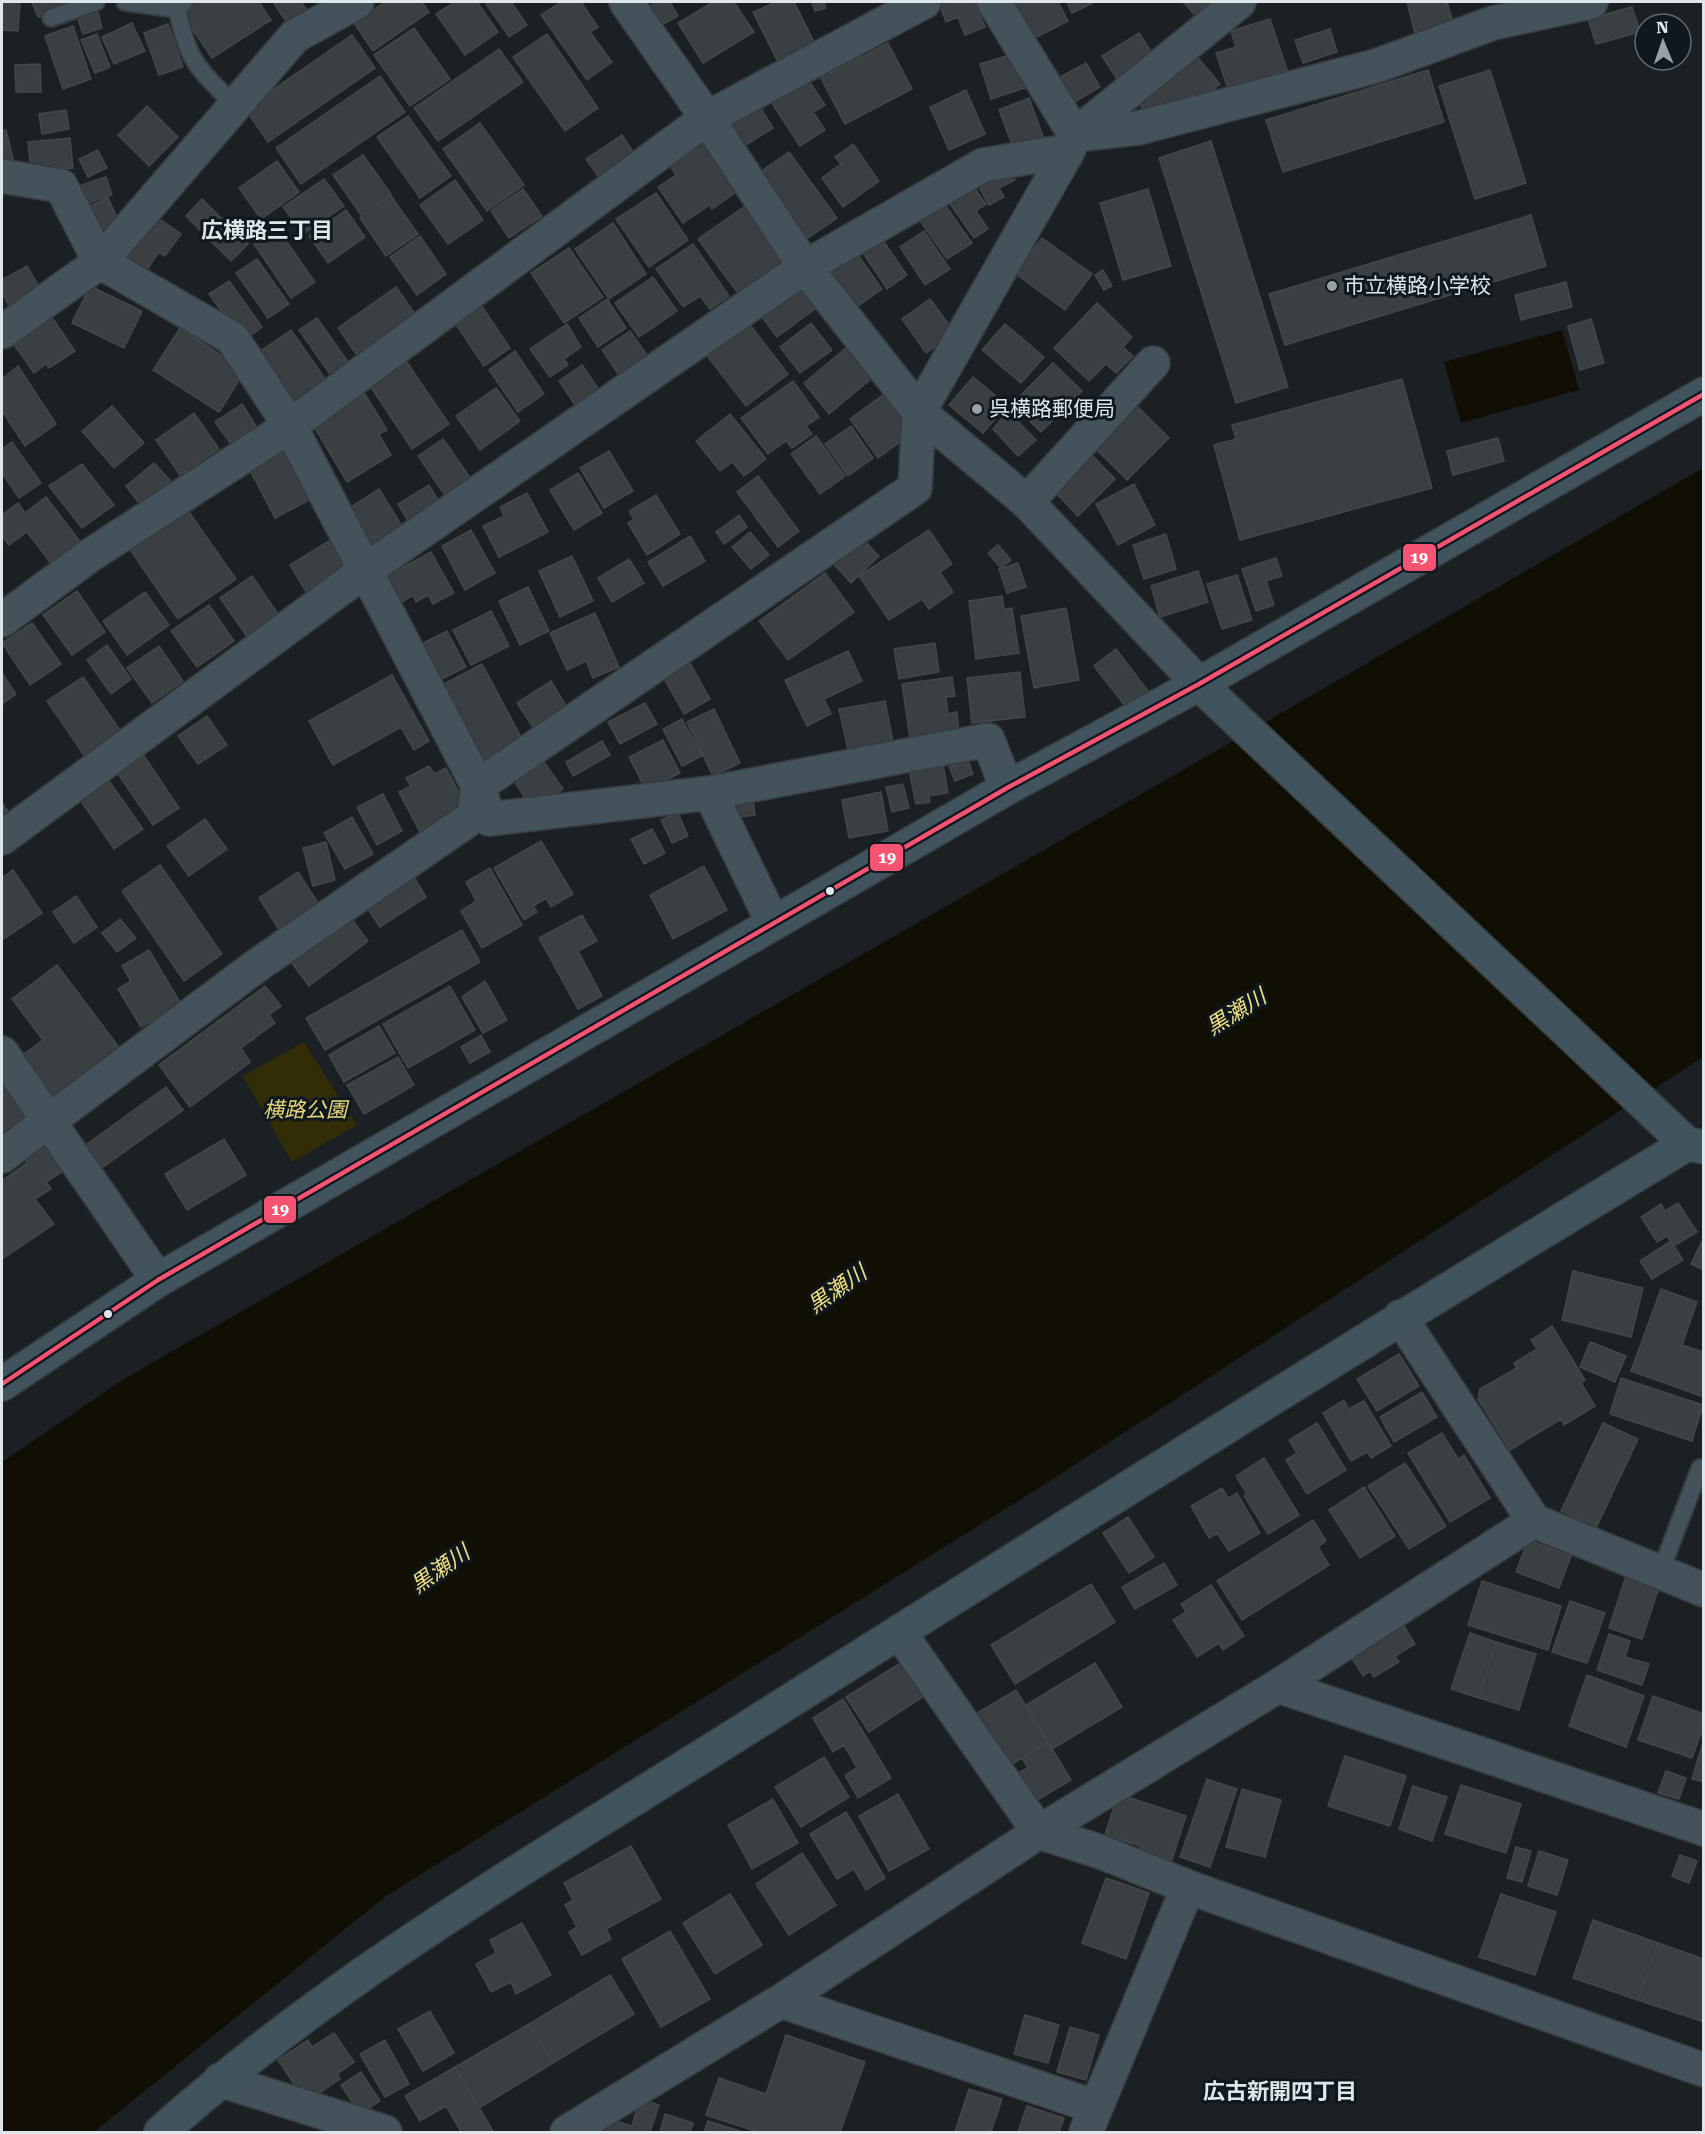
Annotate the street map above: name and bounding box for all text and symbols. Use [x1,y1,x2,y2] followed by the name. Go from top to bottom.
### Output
[1633,12,1693,72] north arrow
[1656,18,1669,37] text: N
[201,218,333,243] district label: 広横路三丁目
[1344,274,1491,298] place label: 市立横路小学校
[1325,279,1339,293] marker: 市立横路小学校
[989,397,1115,421] place label: 呉横路郵便局
[970,402,984,416] marker: 呉横路郵便局
[1402,543,1437,572] line badge: 19
[1410,548,1428,567] text: 19
[869,843,904,872] line badge: 19
[878,848,896,867] text: 19
[824,885,836,897] unlabelled marker
[1201,983,1272,1040] water label: 黒瀬川
[263,1098,350,1122] park label: 横路公園
[263,1195,297,1224] line badge: 19
[271,1200,289,1219] text: 19
[803,1259,873,1318] water label: 黒瀬川
[102,1308,114,1320] unlabelled marker
[406,1539,476,1598] water label: 黒瀬川
[1203,2079,1357,2104] district label: 広古新開四丁目

